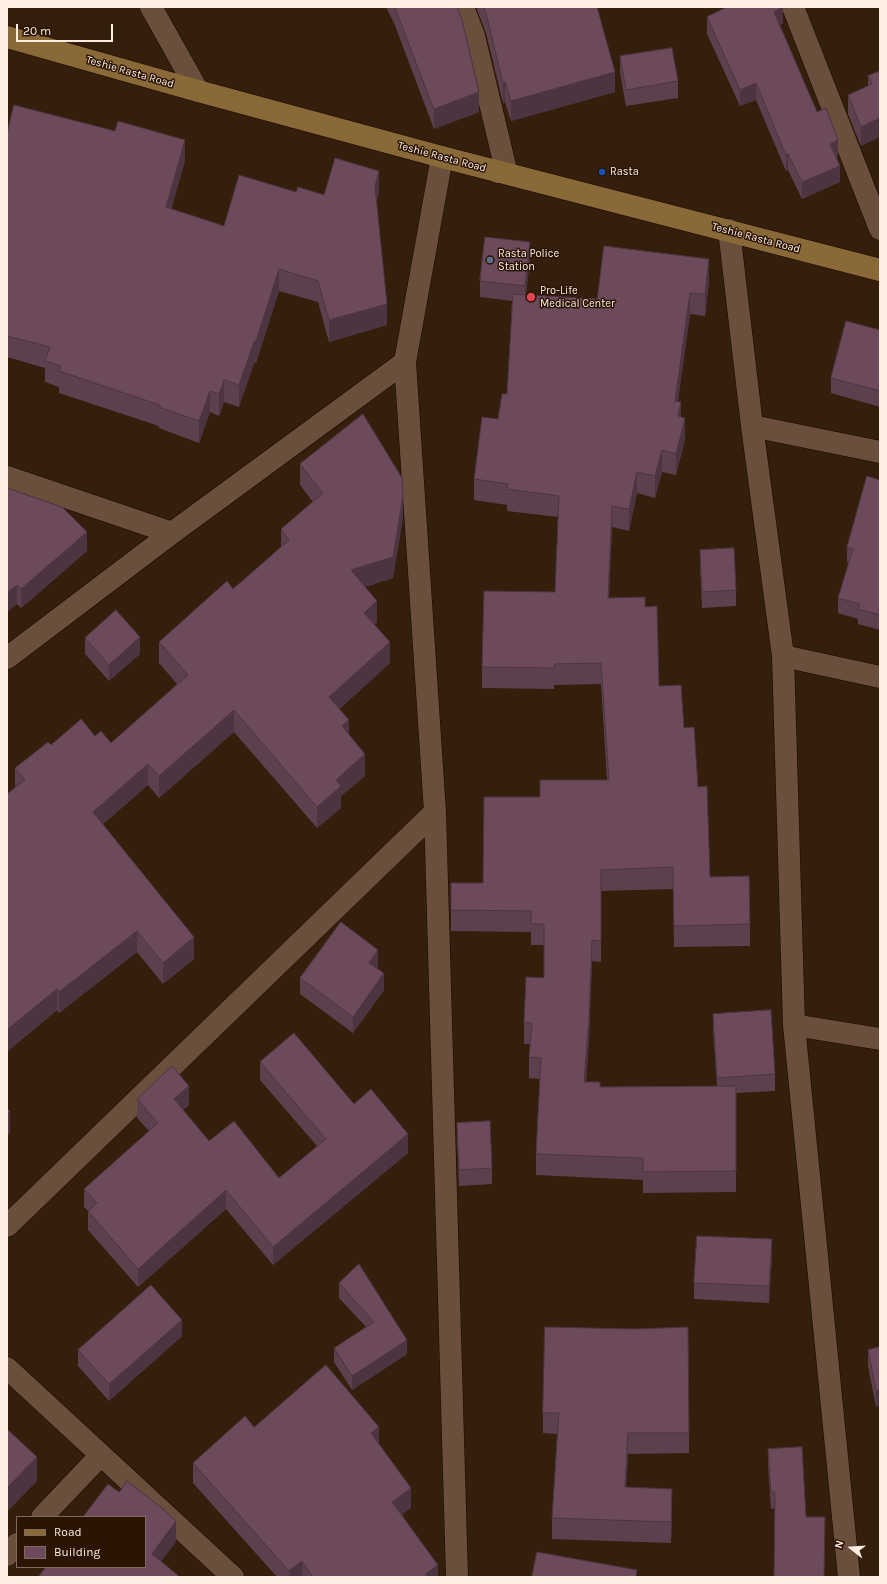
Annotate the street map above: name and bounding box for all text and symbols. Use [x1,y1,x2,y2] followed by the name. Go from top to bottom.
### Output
[18,16,115,42] scale bar
[23,24,51,38] text: 20 m
[84,53,176,91] street label: Teshie Rasta Road
[396,139,488,175] street label: Teshie Rasta Road
[610,165,639,179] place label: Rasta
[597,167,607,177] marker: Rasta
[710,220,802,256] street label: Teshie Rasta Road
[498,247,559,273] place label: Rasta Police Station
[485,255,495,265] marker: Rasta Police Station
[540,284,615,310] place label: Pro-Life Medical Center
[525,291,537,303] marker: Pro-Life Medical Center
[16,1516,146,1568] legend
[54,1525,82,1539] text: Road
[831,1528,871,1568] north arrow
[832,1539,846,1550] text: N
[54,1545,100,1559] text: Building

